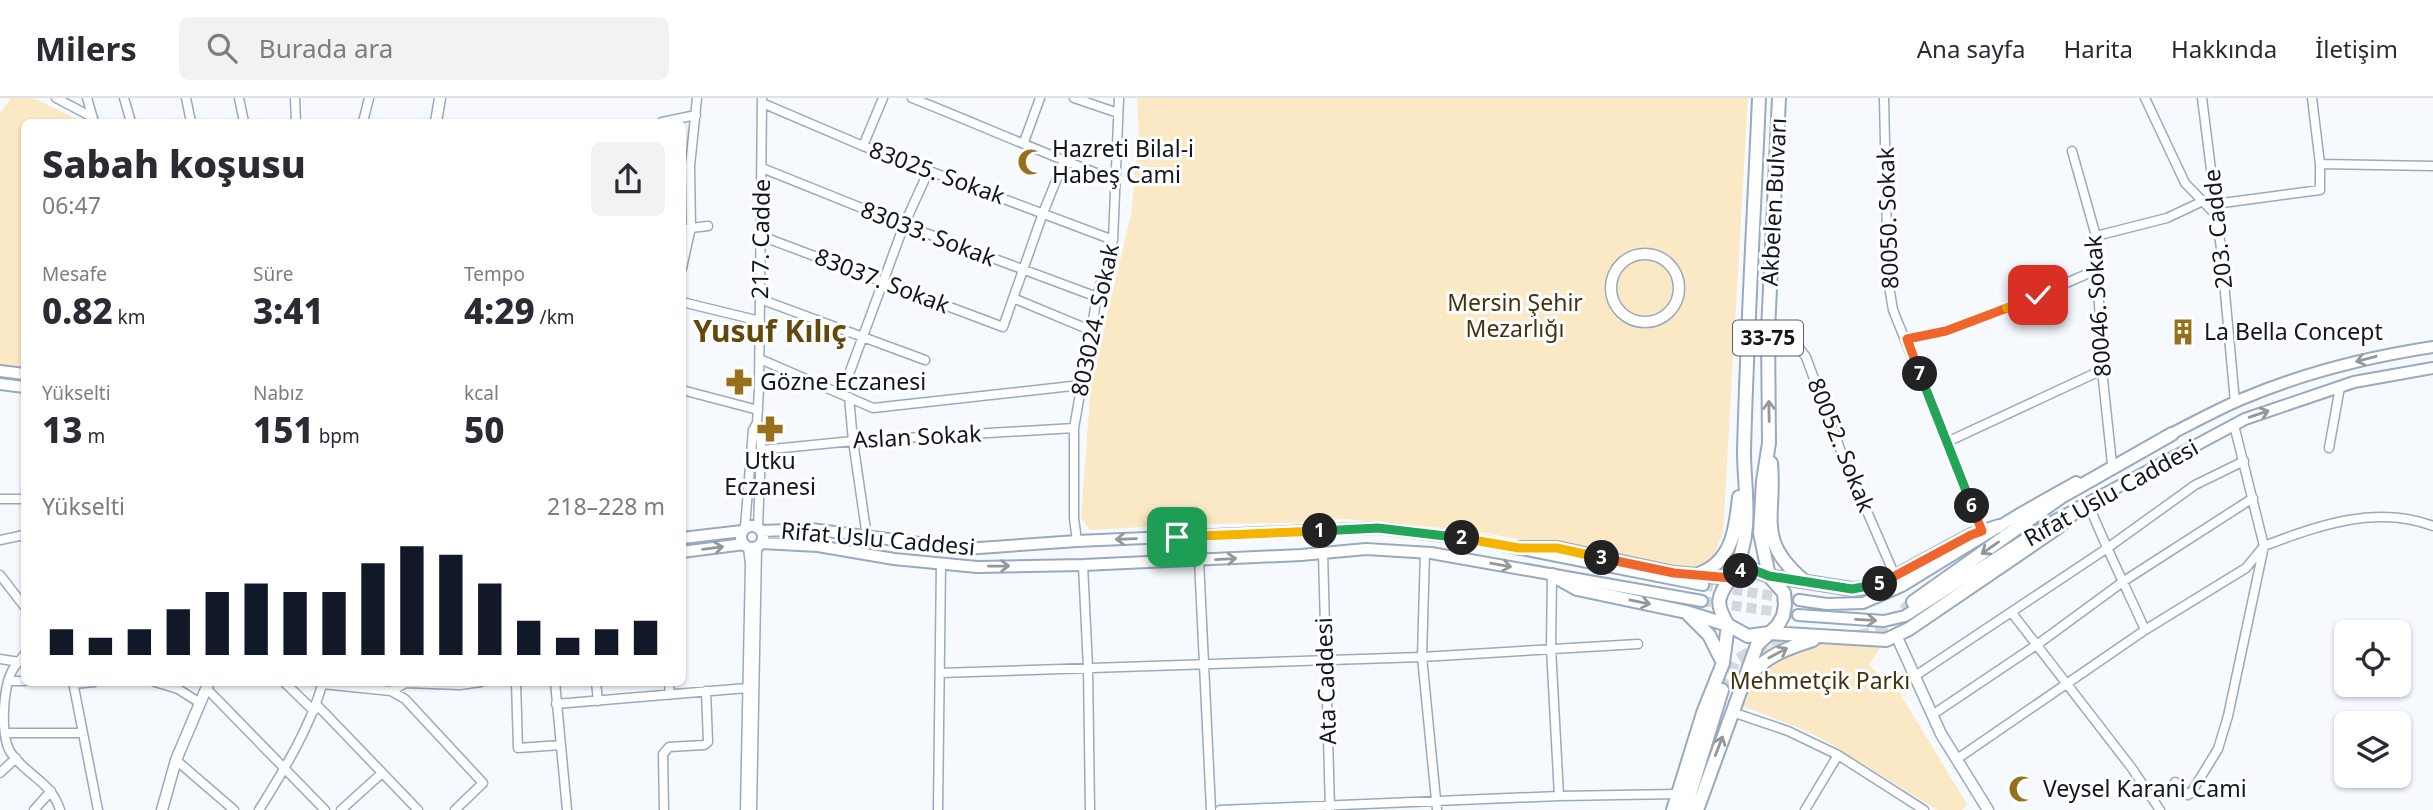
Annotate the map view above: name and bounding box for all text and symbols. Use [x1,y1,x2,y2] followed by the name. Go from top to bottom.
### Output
[179,17,669,80] search box
[35,26,137,71] text: Milers
[203,29,241,67] icon: search
[259,30,393,66] text: Burada ara
[1917,32,2026,65] text: Ana sayfa
[2064,32,2133,65] text: Harita
[2171,32,2277,65] text: Hakkında
[2315,32,2398,65] text: İletişim
[1753,117,1793,287] street label: Akbelen Bulvarı
[1052,132,1194,190] place label: Hazreti Bilal-i Habeş Cami
[865,133,1010,212] street label: 83025. Sokak
[42,137,306,189] text: Sabah koşusu
[591,142,665,216] button: share
[1869,146,1905,290] street label: 80050. Sokak
[1016,147,1046,177] mosque icon: Hazreti Bilal-i Habeş Cami
[2195,168,2239,291] street label: 203. Cadde
[743,179,777,299] street label: 217. Cadde
[42,189,101,221] text: 06:47
[856,193,1001,274] street label: 83033. Sokak
[2076,233,2118,378] street label: 80046. Sokak
[810,240,955,321] street label: 83037. Sokak
[1062,240,1126,399] street label: 803024. Sokak
[42,261,107,287] text: Mesafe
[253,261,293,287] text: Süre
[464,261,525,287] text: Tempo
[2008,265,2068,325] pin
[2019,276,2057,314] icon: check
[1447,286,1583,344] park label: Mersin Şehir Mezarlığı
[42,287,113,334] text: 0.82
[253,287,324,334] text: 3:41
[464,287,535,334] text: 4:29
[113,304,146,330] text: km
[535,304,575,330] text: /km
[693,310,847,351] district label: Yusuf Kılıç
[2204,315,2383,347] place label: La Bella Concept
[2168,317,2198,347] building icon: La Bella Concept
[1733,320,1803,356] road number: 33-75
[2355,353,2378,366] one-way arrow
[1902,356,1938,392] pin: 7
[1914,360,1925,386] text: 7
[760,365,926,397] place label: Gözne Eczanesi
[724,367,754,397] pharmacy icon: Gözne Eczanesi
[1801,373,1884,517] street label: 80052. Sokak
[42,380,111,406] text: Yükselti
[253,380,304,406] text: Nabız
[464,380,499,406] text: kcal
[1762,400,1776,423] one-way arrow
[42,406,82,453] text: 13
[253,406,314,453] text: 151
[464,406,504,453] text: 50
[2248,407,2270,419] one-way arrow
[755,414,785,444] pharmacy icon: Utku Eczanesi
[852,417,983,455] street label: Aslan Sokak
[82,423,105,449] text: m
[314,423,360,449] text: bpm
[2018,431,2204,553] street label: Rıfat Uslu Caddesi
[724,444,816,502] place label: Utku Eczanesi
[1954,488,1990,524] pin: 6
[42,490,125,522] text: Yükselti
[547,490,665,522] text: 218–228 m
[1966,492,1977,518] text: 6
[1147,507,1207,567] pin
[780,514,977,562] street label: Rifat Uslu Caddesi
[1302,514,1338,548] pin: 1
[1314,517,1325,543] text: 1
[1158,518,1196,556] icon: arrive
[1444,520,1480,556] pin: 2
[1456,524,1467,550] text: 2
[1114,533,1137,546] one-way arrow
[1584,540,1620,575] pin: 3
[1981,541,2000,555] one-way arrow
[701,542,724,555] one-way arrow
[1596,544,1607,570] text: 3
[1214,552,1237,565] one-way arrow
[1724,554,1758,588] pin: 4
[1735,557,1746,583] text: 4
[1489,559,1512,573] one-way arrow
[987,560,1010,573] one-way arrow
[1862,566,1898,602] pin: 5
[1874,570,1885,596] text: 5
[1628,595,1651,609] one-way arrow
[1854,614,1877,627] one-way arrow
[1307,617,1343,745] street label: Ata Caddesi
[2334,620,2411,788] map controls
[2334,620,2411,697] button: locate
[1768,646,1788,660] one-way arrow
[1730,664,1910,696] park label: Mehmetçik Parkı
[2334,711,2411,788] button: layers
[1714,735,1726,757] one-way arrow
[2043,772,2247,804] place label: Veysel Karani Cami
[2007,774,2037,804] mosque icon: Veysel Karani Cami

